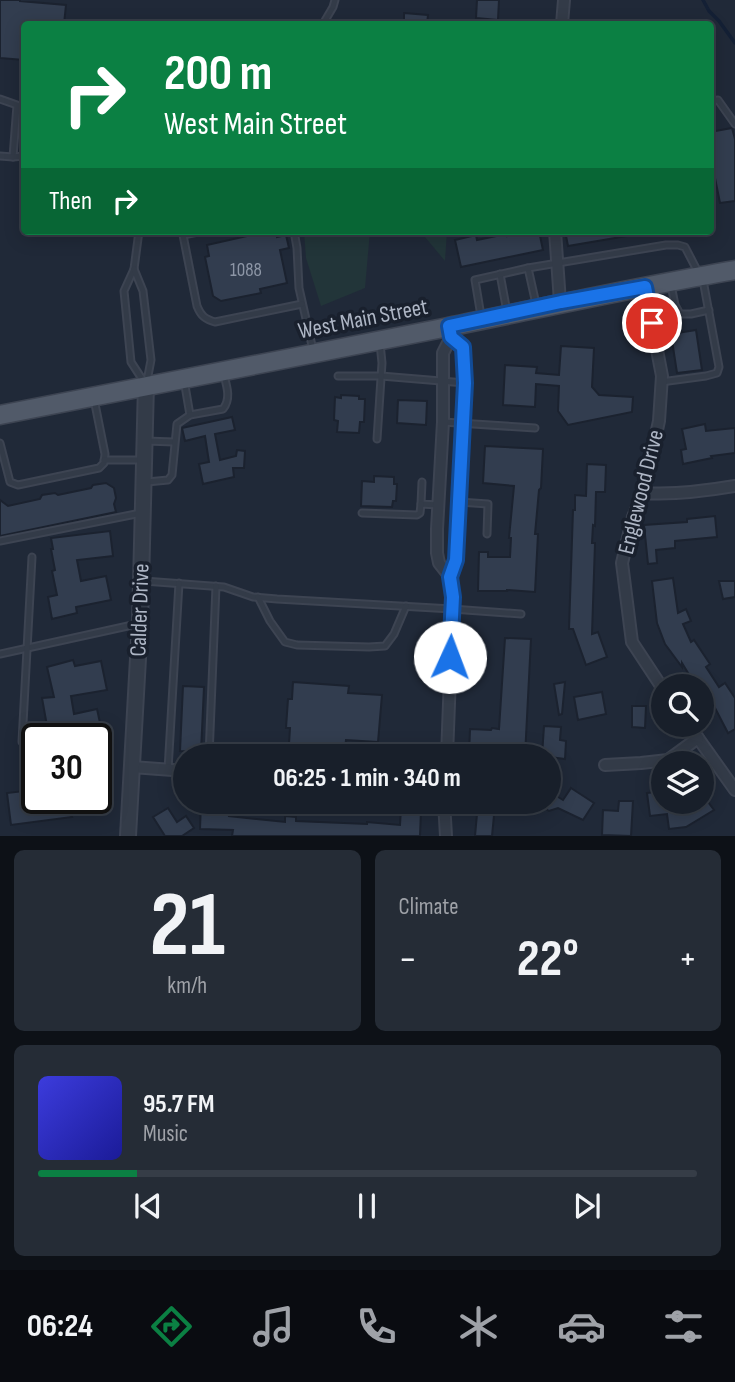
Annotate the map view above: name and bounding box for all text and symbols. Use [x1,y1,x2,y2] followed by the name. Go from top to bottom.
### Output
[164,45,272,104] text: 200 m
[49,49,140,140] icon: right
[164,105,347,144] text: West Main Street
[106,182,144,220] icon: right
[49,186,92,217] text: Then
[230,259,262,282] house number: 1088
[296,293,430,345] street label: West Main Street
[622,293,682,353] pin
[633,304,671,342] icon: arrive
[612,427,670,557] street label: Englewood Drive
[124,563,156,657] street label: Calder Drive
[413,620,487,694] position arrow
[651,674,714,814] map controls
[651,674,714,737] button: search
[21,723,112,814] speed limit sign: 30
[651,751,714,814] button: layers
[273,763,461,794] text: 06:25 · 1 min · 340 m
[149,872,225,981] text: 21
[399,893,458,921] text: Climate
[517,928,579,991] text: 22°
[399,937,417,982] text: −
[678,937,697,982] text: +
[167,972,207,1000] text: km/h
[143,1089,214,1120] text: 95.7 FM
[143,1120,188,1148] text: Music
[129,1187,167,1225] icon: previous
[348,1187,386,1225] icon: pause
[568,1187,606,1225] icon: next
[147,1302,196,1351] icon: directions
[249,1302,298,1351] icon: music
[352,1302,401,1351] icon: phone
[454,1302,503,1351] icon: climate
[557,1302,606,1351] icon: car
[659,1302,708,1351] icon: filters
[27,1307,93,1346] text: 06:24

